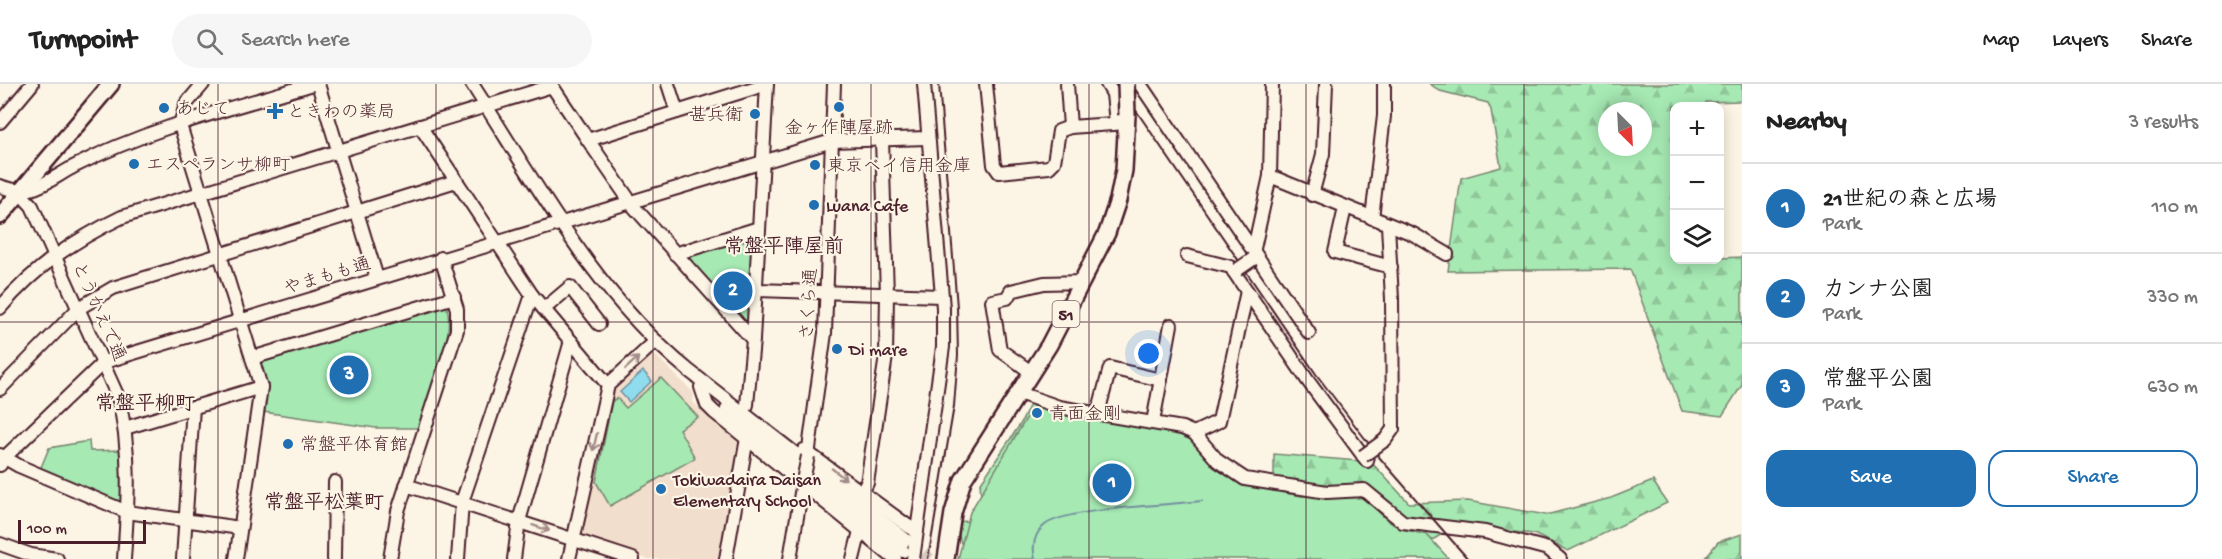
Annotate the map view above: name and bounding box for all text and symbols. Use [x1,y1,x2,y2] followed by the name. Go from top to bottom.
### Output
[172,14,592,68] search box
[30,25,136,58] text: Turnpoint
[193,25,226,58] icon: search
[241,28,350,54] text: Search here
[1983,29,2019,54] text: Map
[2052,29,2108,54] text: Layers
[2141,29,2192,54] text: Share
[176,99,230,121] place label: あじて
[832,100,846,114] marker: 金ヶ作陣屋跡
[157,101,171,115] marker: あじて
[287,102,395,124] place label: ときわの薬局
[1598,102,1652,156] north arrow
[1670,102,1724,264] map controls
[1670,102,1724,156] button: +
[268,104,282,118] marker: ときわの薬局
[689,105,743,127] place label: 甚兵衛
[748,107,762,121] marker: 甚兵衛
[1766,108,1847,139] text: Nearby
[2129,112,2198,135] text: 3 results
[785,118,893,140] place label: 金ヶ作陣屋跡
[146,156,290,177] place label: エスペランサ柳町
[827,156,971,178] place label: 東京ベイ信用金庫
[1670,156,1724,210] button: −
[127,157,141,171] marker: エスペランサ柳町
[808,158,822,172] marker: 東京ベイ信用金庫
[1823,188,1997,214] text: 21世紀の森と広場
[826,197,909,218] place label: Luana Cafe
[1781,197,1790,220] text: 1
[2152,197,2198,220] text: 110 m
[807,198,821,212] marker: Luana Cafe
[1670,210,1724,264] button: layers
[1823,214,1861,237] text: Park
[724,235,844,260] district label: 常盤平陣屋前
[282,254,374,301] street label: やまもも通
[66,259,130,365] street label: とうかえで通
[714,268,752,314] pin: 2
[798,268,823,341] street label: さくら通
[1823,278,1933,304] text: カンナ公園
[1781,287,1790,310] text: 2
[2147,287,2198,310] text: 330 m
[1052,301,1080,327] road number: 51
[1823,304,1861,327] text: Park
[1134,339,1163,368] your location
[848,341,908,362] place label: Di mare
[830,342,844,356] marker: Di mare
[330,352,368,398] pin: 3
[625,356,640,370] one-way arrow
[1823,368,1933,394] text: 常盤平公園
[1780,377,1791,400] text: 3
[2147,377,2198,400] text: 630 m
[95,392,195,417] district label: 常盤平柳町
[1823,394,1861,417] text: Park
[1049,404,1121,426] place label: 青面金剛
[1030,406,1044,420] marker: 青面金剛
[589,431,600,451] one-way arrow
[300,435,408,457] place label: 常盤平体育館
[281,437,295,451] marker: 常盤平体育館
[1766,450,1976,507] button: Save
[1988,450,2198,507] button: Share
[1092,460,1132,506] pin: 1
[831,467,847,480] one-way arrow
[672,471,821,513] place label: Tokiwadaira Daisan Elementary School
[654,482,668,496] marker: Tokiwadaira Daisan Elementary School
[264,491,384,516] district label: 常盤平松葉町
[18,517,146,544] scale bar
[27,521,67,540] text: 100 m
[531,523,550,534] one-way arrow

